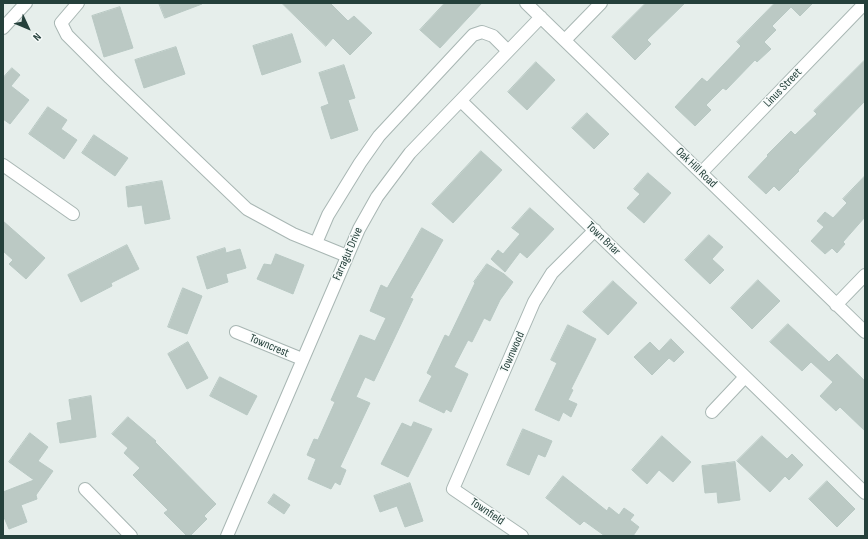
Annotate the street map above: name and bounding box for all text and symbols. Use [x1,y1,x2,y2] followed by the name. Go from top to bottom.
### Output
[8,8,48,48] north arrow
[30,30,44,43] text: N
[761,66,805,110] street label: Linus Street
[672,145,720,191] street label: Oak Hill Road
[583,219,623,259] street label: Town Briar
[330,225,366,283] street label: Farragut Drive
[498,330,528,374] street label: Townwood
[247,331,291,361] street label: Towncrest
[467,495,507,529] street label: Townfield

